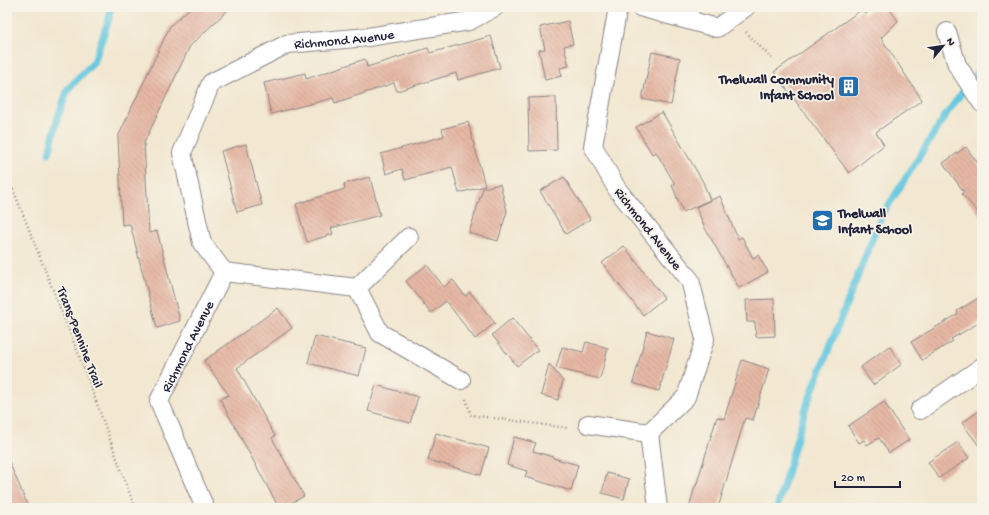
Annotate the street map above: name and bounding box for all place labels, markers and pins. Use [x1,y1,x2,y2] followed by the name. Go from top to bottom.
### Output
[718,72,834,105] place label: Thelwall Community Infant School
[836,73,862,99] building icon: Thelwall Community Infant School
[837,206,912,239] place label: Thelwall Infant School
[810,207,836,233] school or university icon: Thelwall Infant School

